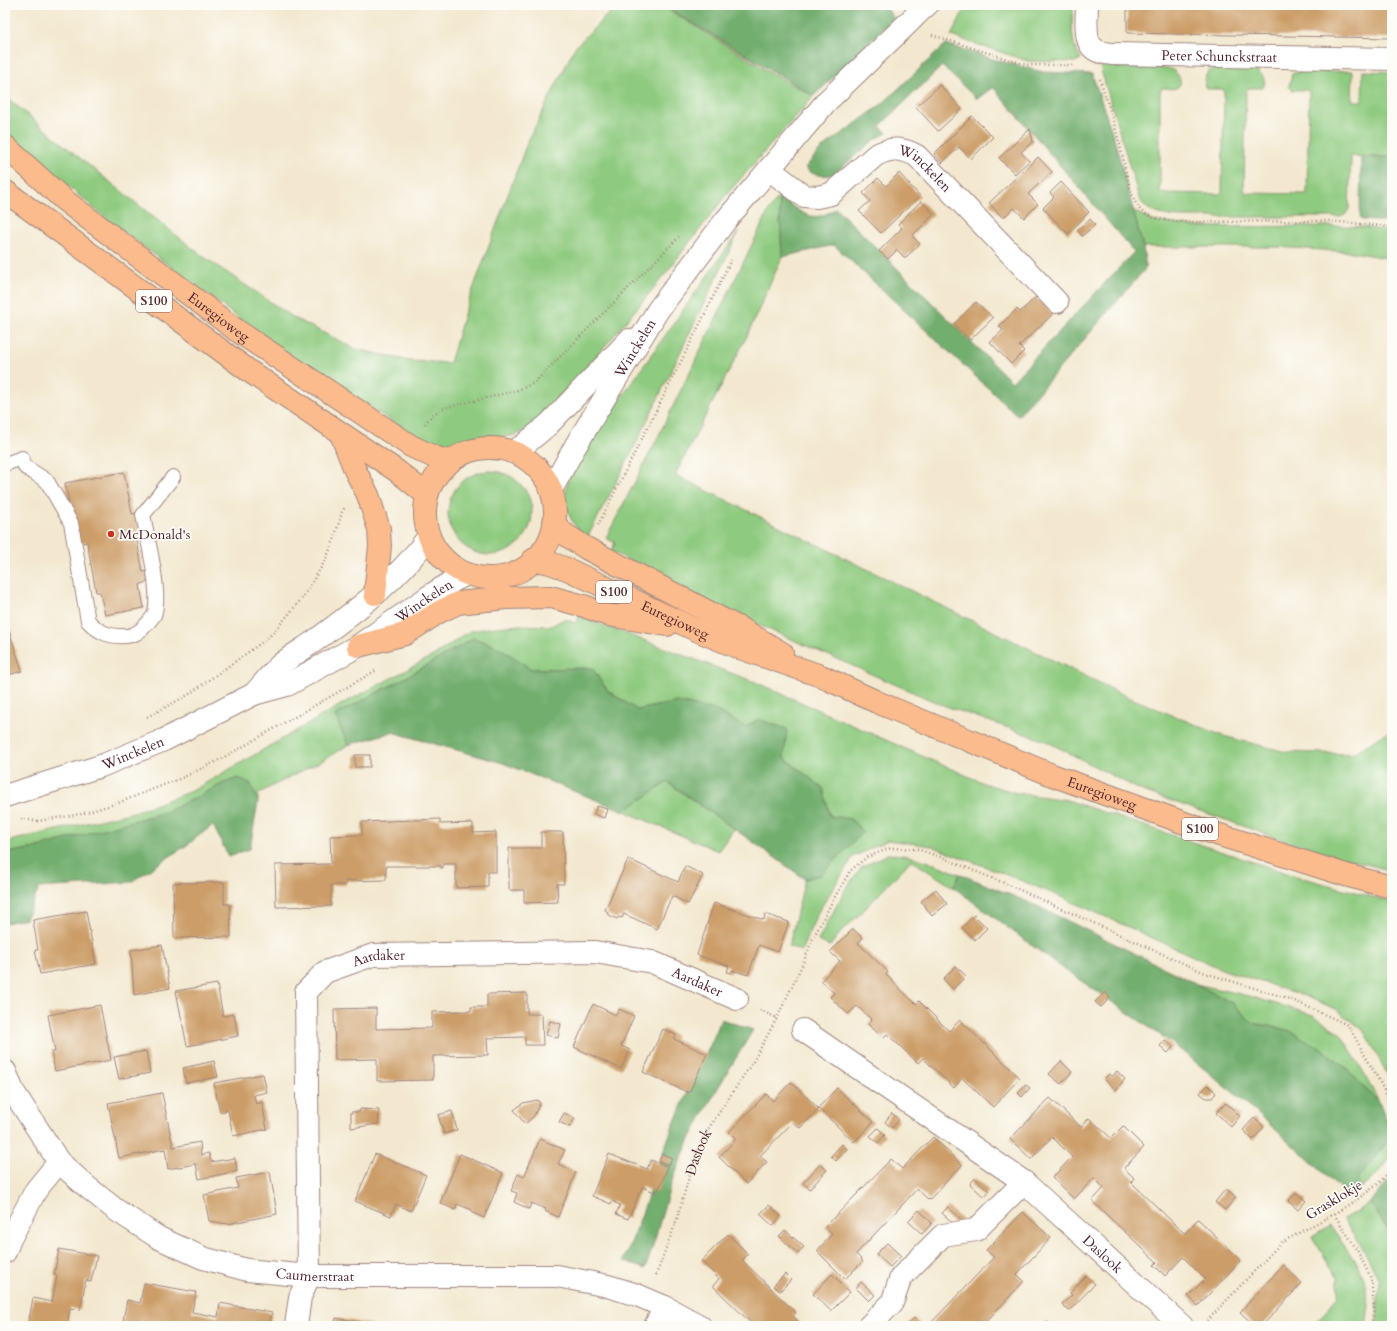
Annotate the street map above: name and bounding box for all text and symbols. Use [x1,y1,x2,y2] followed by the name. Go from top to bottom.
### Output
[1161,45,1278,66] street label: Peter Schunckstraat
[895,140,956,196] street label: Winckelen
[184,288,254,346] street label: Euregioweg
[136,290,172,312] road number: S100
[609,315,660,382] street label: Winckelen
[119,525,191,544] place label: McDonald's
[106,529,116,539] marker: McDonald's
[390,574,456,627] street label: Winckelen
[596,581,632,603] road number: S100
[638,596,712,644] street label: Euregioweg
[98,732,167,775] street label: Winckelen
[1065,772,1140,814] street label: Euregioweg
[1182,818,1218,840] road number: S100
[350,945,406,971] street label: Aardaker
[669,962,727,1002] street label: Aardaker
[681,1124,716,1177] street label: Daslook
[1302,1176,1366,1224] street label: Grasklokje
[1079,1231,1128,1278] street label: Daslook
[275,1263,355,1286] street label: Caumerstraat

